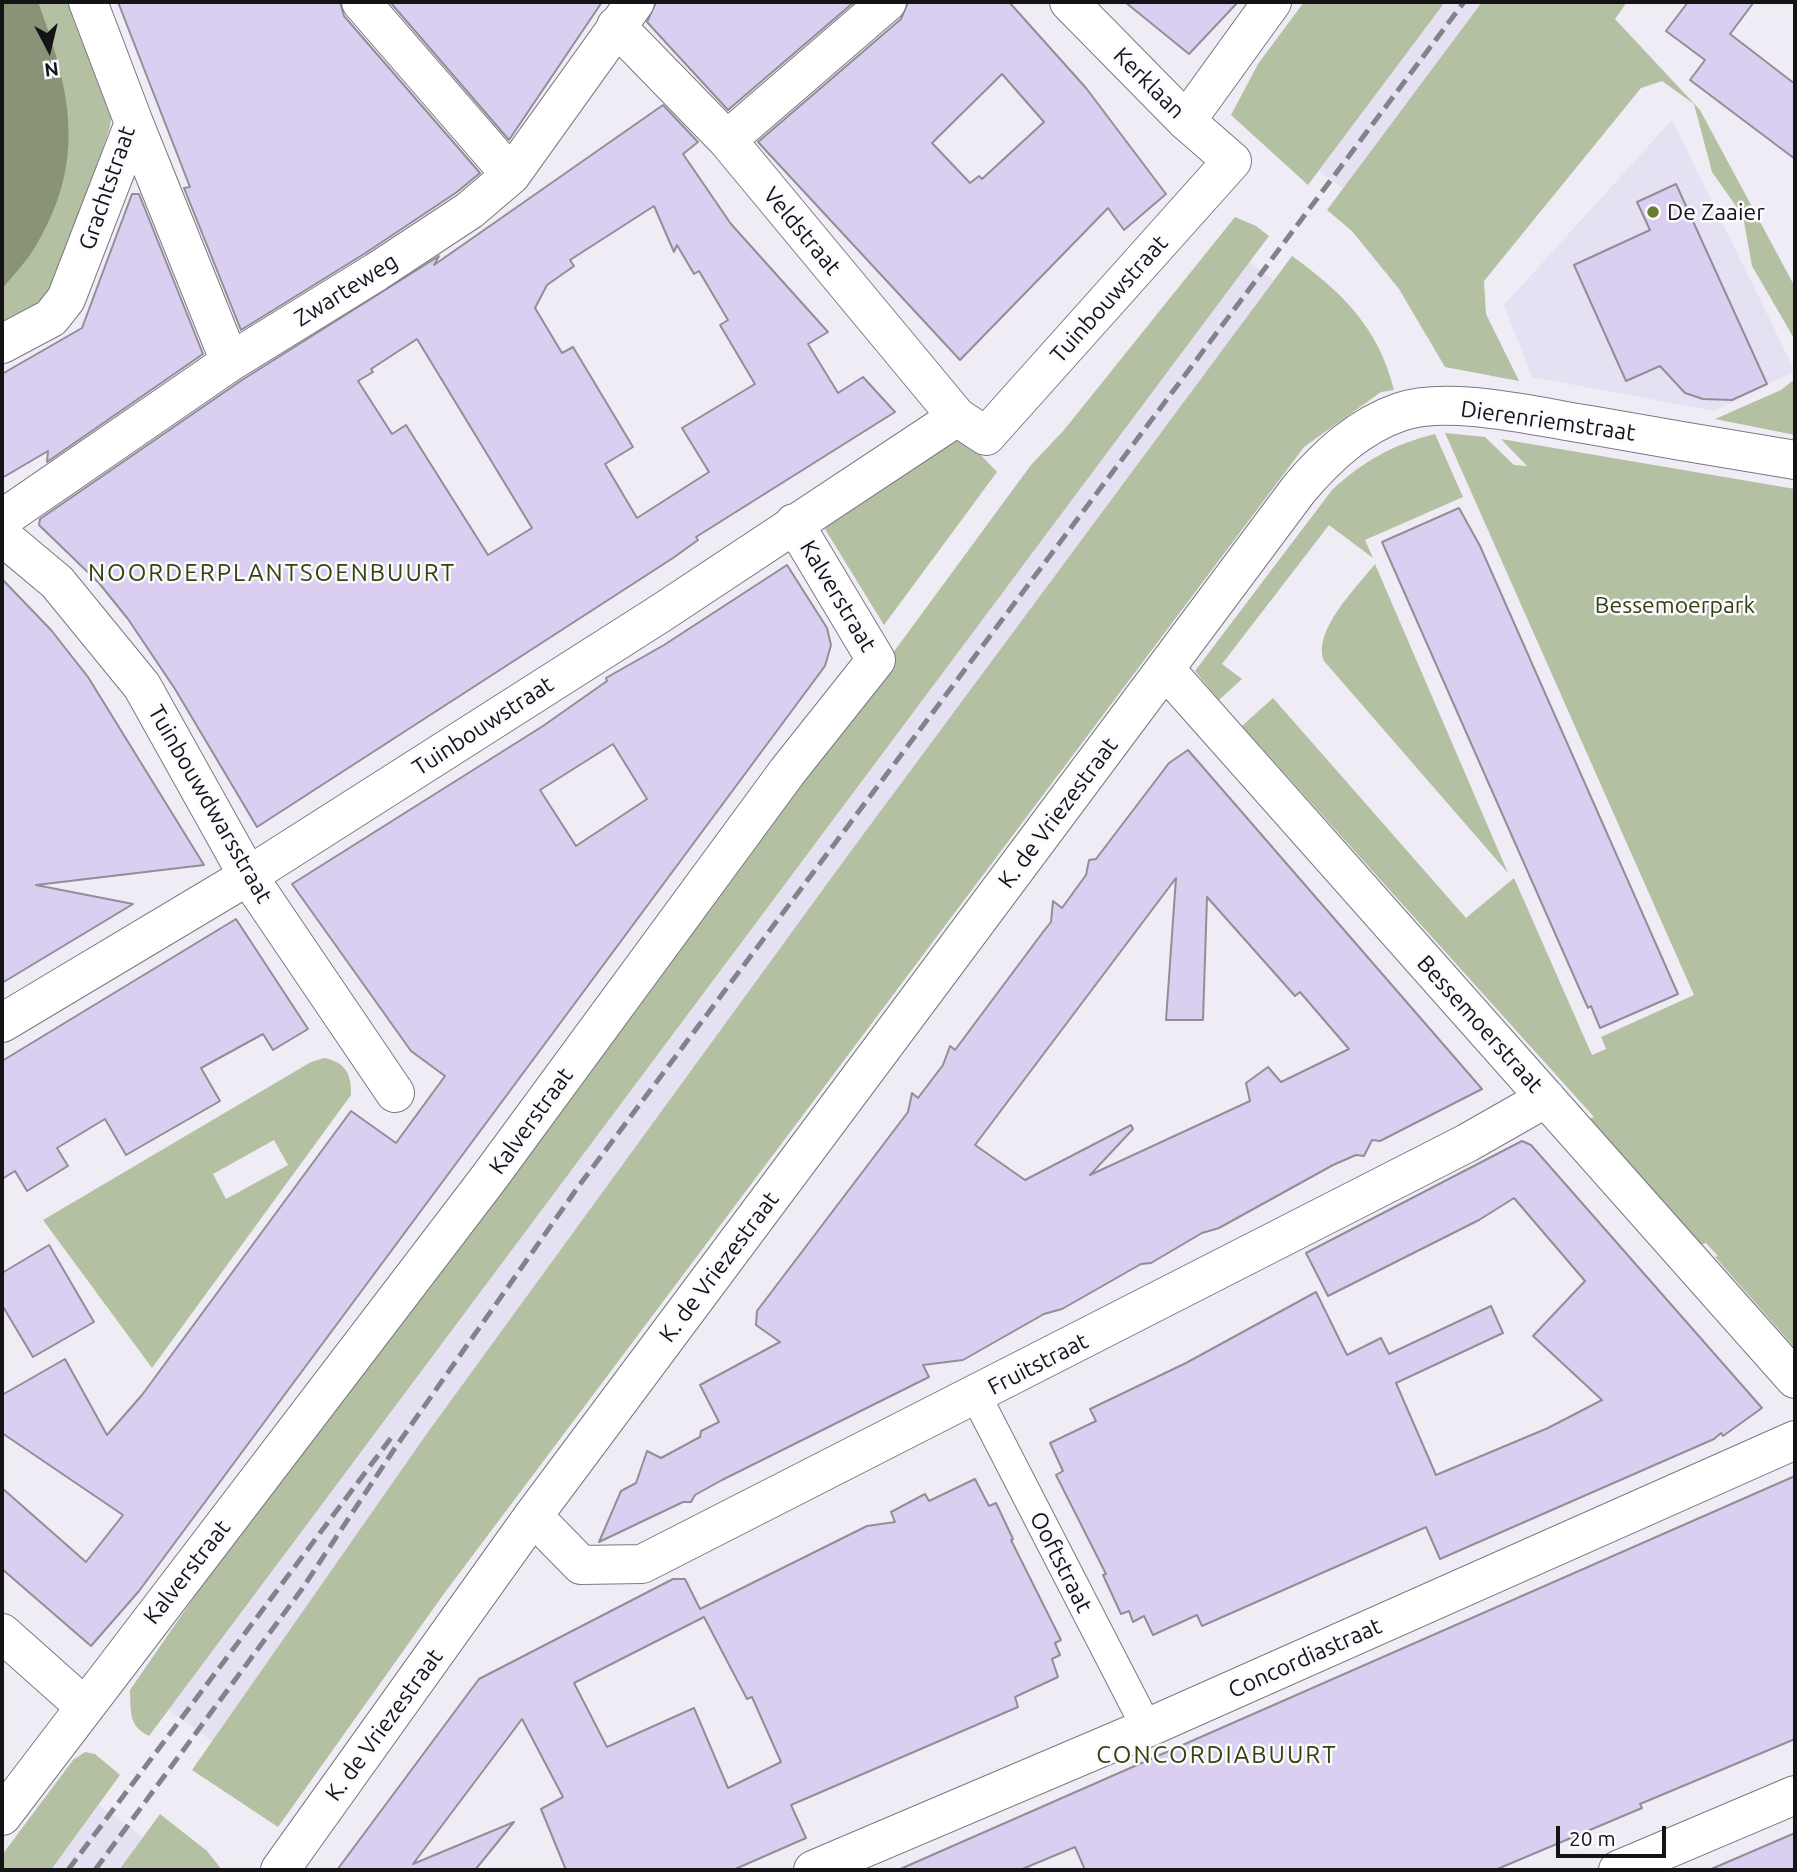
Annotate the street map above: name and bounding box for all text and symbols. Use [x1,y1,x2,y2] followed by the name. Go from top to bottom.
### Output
[14,14,84,84] north arrow
[1108,42,1190,124] street label: Kerklaan
[43,58,60,82] text: N
[73,123,141,253] street label: Grachtstraat
[757,181,847,281] street label: Veldstraat
[1667,198,1765,226] place label: De Zaaier
[1645,204,1661,220] marker: De Zaaier
[1044,229,1174,369] street label: Tuinbouwstraat
[289,247,403,333] street label: Zwarteweg
[1459,395,1637,447] street label: Dierenriemstraat
[794,535,882,657] street label: Kalverstraat
[91,559,453,587] district label: NOORDERPLANTSOENBUURT
[1595,591,1755,619] park label: Bessemoerpark
[407,670,559,782] street label: Tuinbouwstraat
[142,700,278,908] street label: Tuinbouwdwarsstraat
[992,732,1124,894] street label: K. de Vriezestraat
[1411,950,1549,1098] street label: Bessemoerstraat
[483,1062,579,1180] street label: Kalverstraat
[653,1186,785,1348] street label: K. de Vriezestraat
[983,1327,1093,1401] street label: Fruitstraat
[1024,1507,1098,1617] street label: Ooftstraat
[138,1514,236,1630] street label: Kalverstraat
[1224,1612,1386,1704] street label: Concordiastraat
[320,1644,448,1806] street label: K. de Vriezestraat
[1098,1741,1336,1769] district label: CONCORDIABUURT
[1559,1812,1669,1856] scale bar
[1569,1826,1616,1850] text: 20 m

